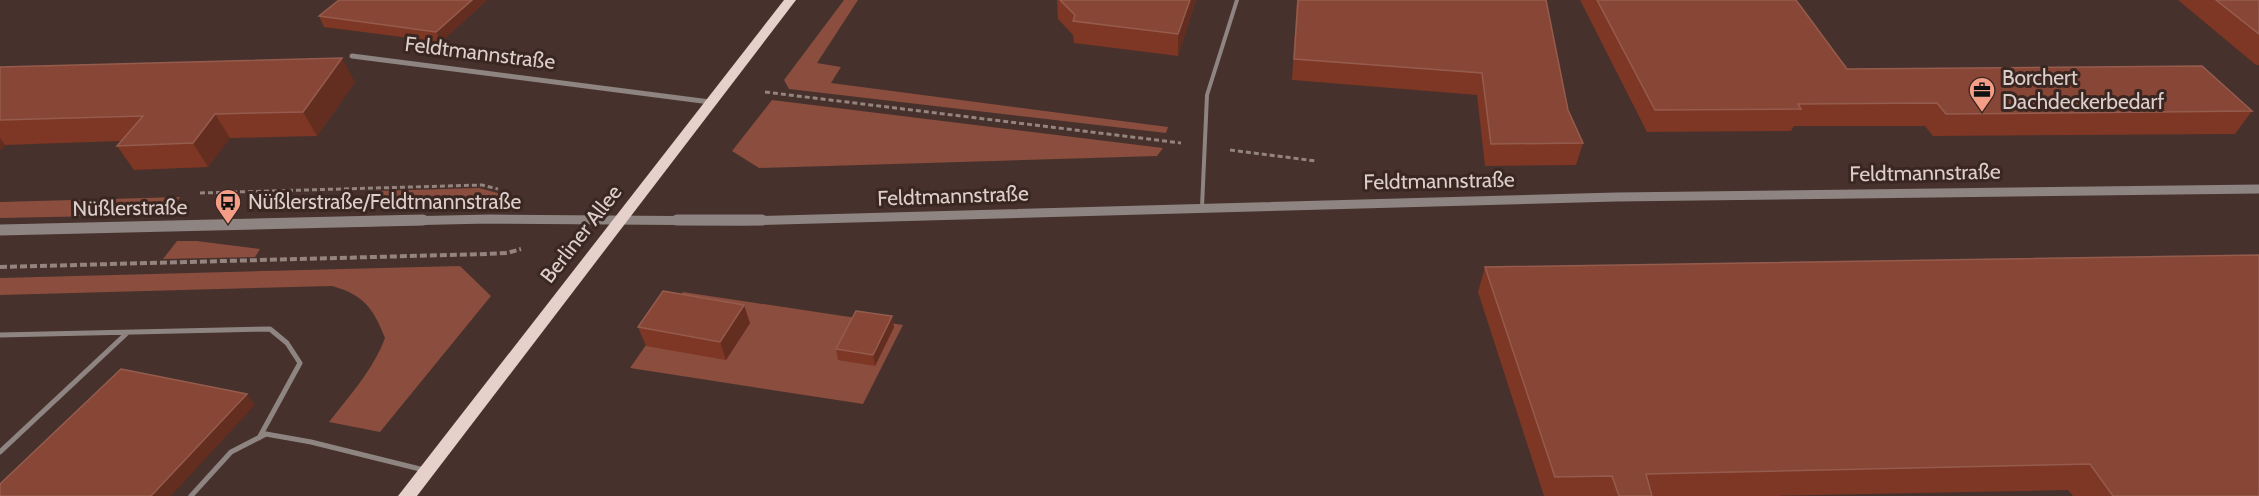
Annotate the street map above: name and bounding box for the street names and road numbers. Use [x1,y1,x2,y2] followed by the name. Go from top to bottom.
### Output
[403,31,557,74] street label: Feldtmannstraße
[1849,159,2001,186] street label: Feldtmannstraße
[1363,167,1515,194] street label: Feldtmannstraße
[535,180,627,288] street label: Berliner Allee
[877,180,1029,211] street label: Feldtmannstraße
[72,194,188,221] street label: Nüßlerstraße

